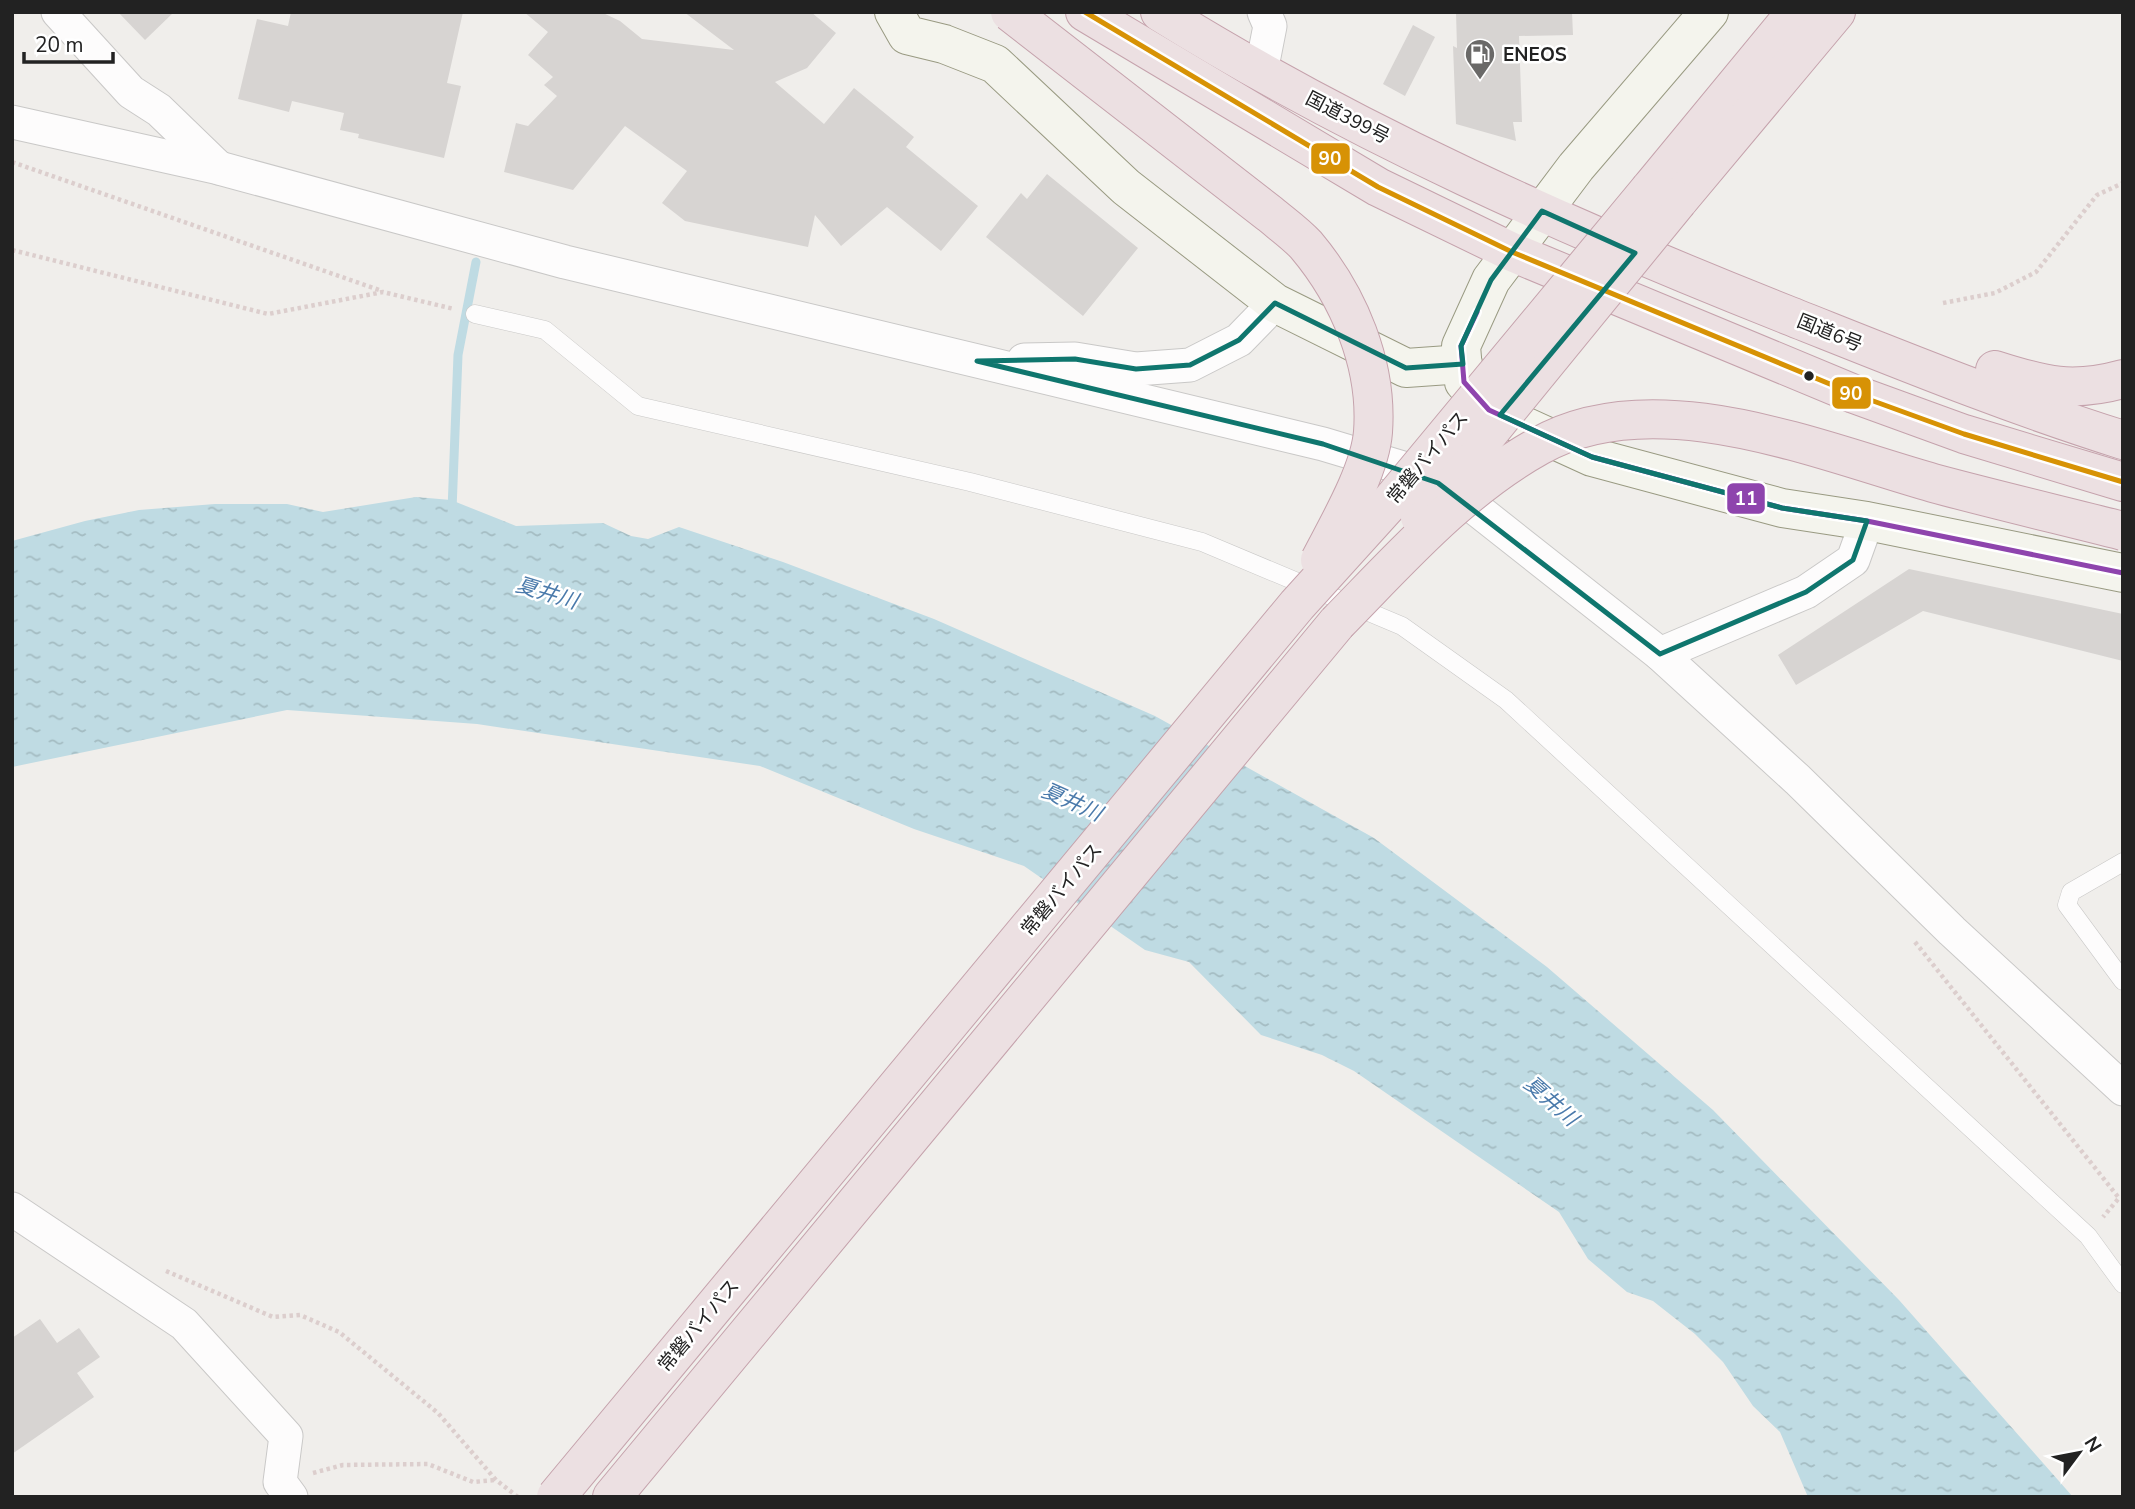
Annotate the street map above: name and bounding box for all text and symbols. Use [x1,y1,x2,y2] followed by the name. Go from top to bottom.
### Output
[24,21,114,65] scale bar
[35,31,84,59] text: 20 m
[1463,37,1497,81] fuel station icon: ENEOS
[1503,42,1567,68] place label: ENEOS
[1301,86,1394,150] street label: 国道399号
[1310,142,1351,175] line badge: 90
[1319,146,1341,172] text: 90
[1793,308,1866,358] street label: 国道6号
[1802,369,1816,383] unlabelled marker
[1831,376,1872,410] line badge: 90
[1840,381,1862,407] text: 90
[1381,406,1474,510] street label: 常磐バイパス
[1726,482,1766,515] line badge: 11
[1735,486,1757,512] text: 11
[513,570,583,616] water label: 夏井川
[1038,776,1108,828] water label: 夏井川
[1015,838,1108,942] street label: 常磐バイパス
[1518,1070,1585,1134] water label: 夏井川
[652,1274,745,1378] street label: 常磐バイパス
[2044,1418,2114,1488] north arrow
[2078,1432,2107,1457] text: N

